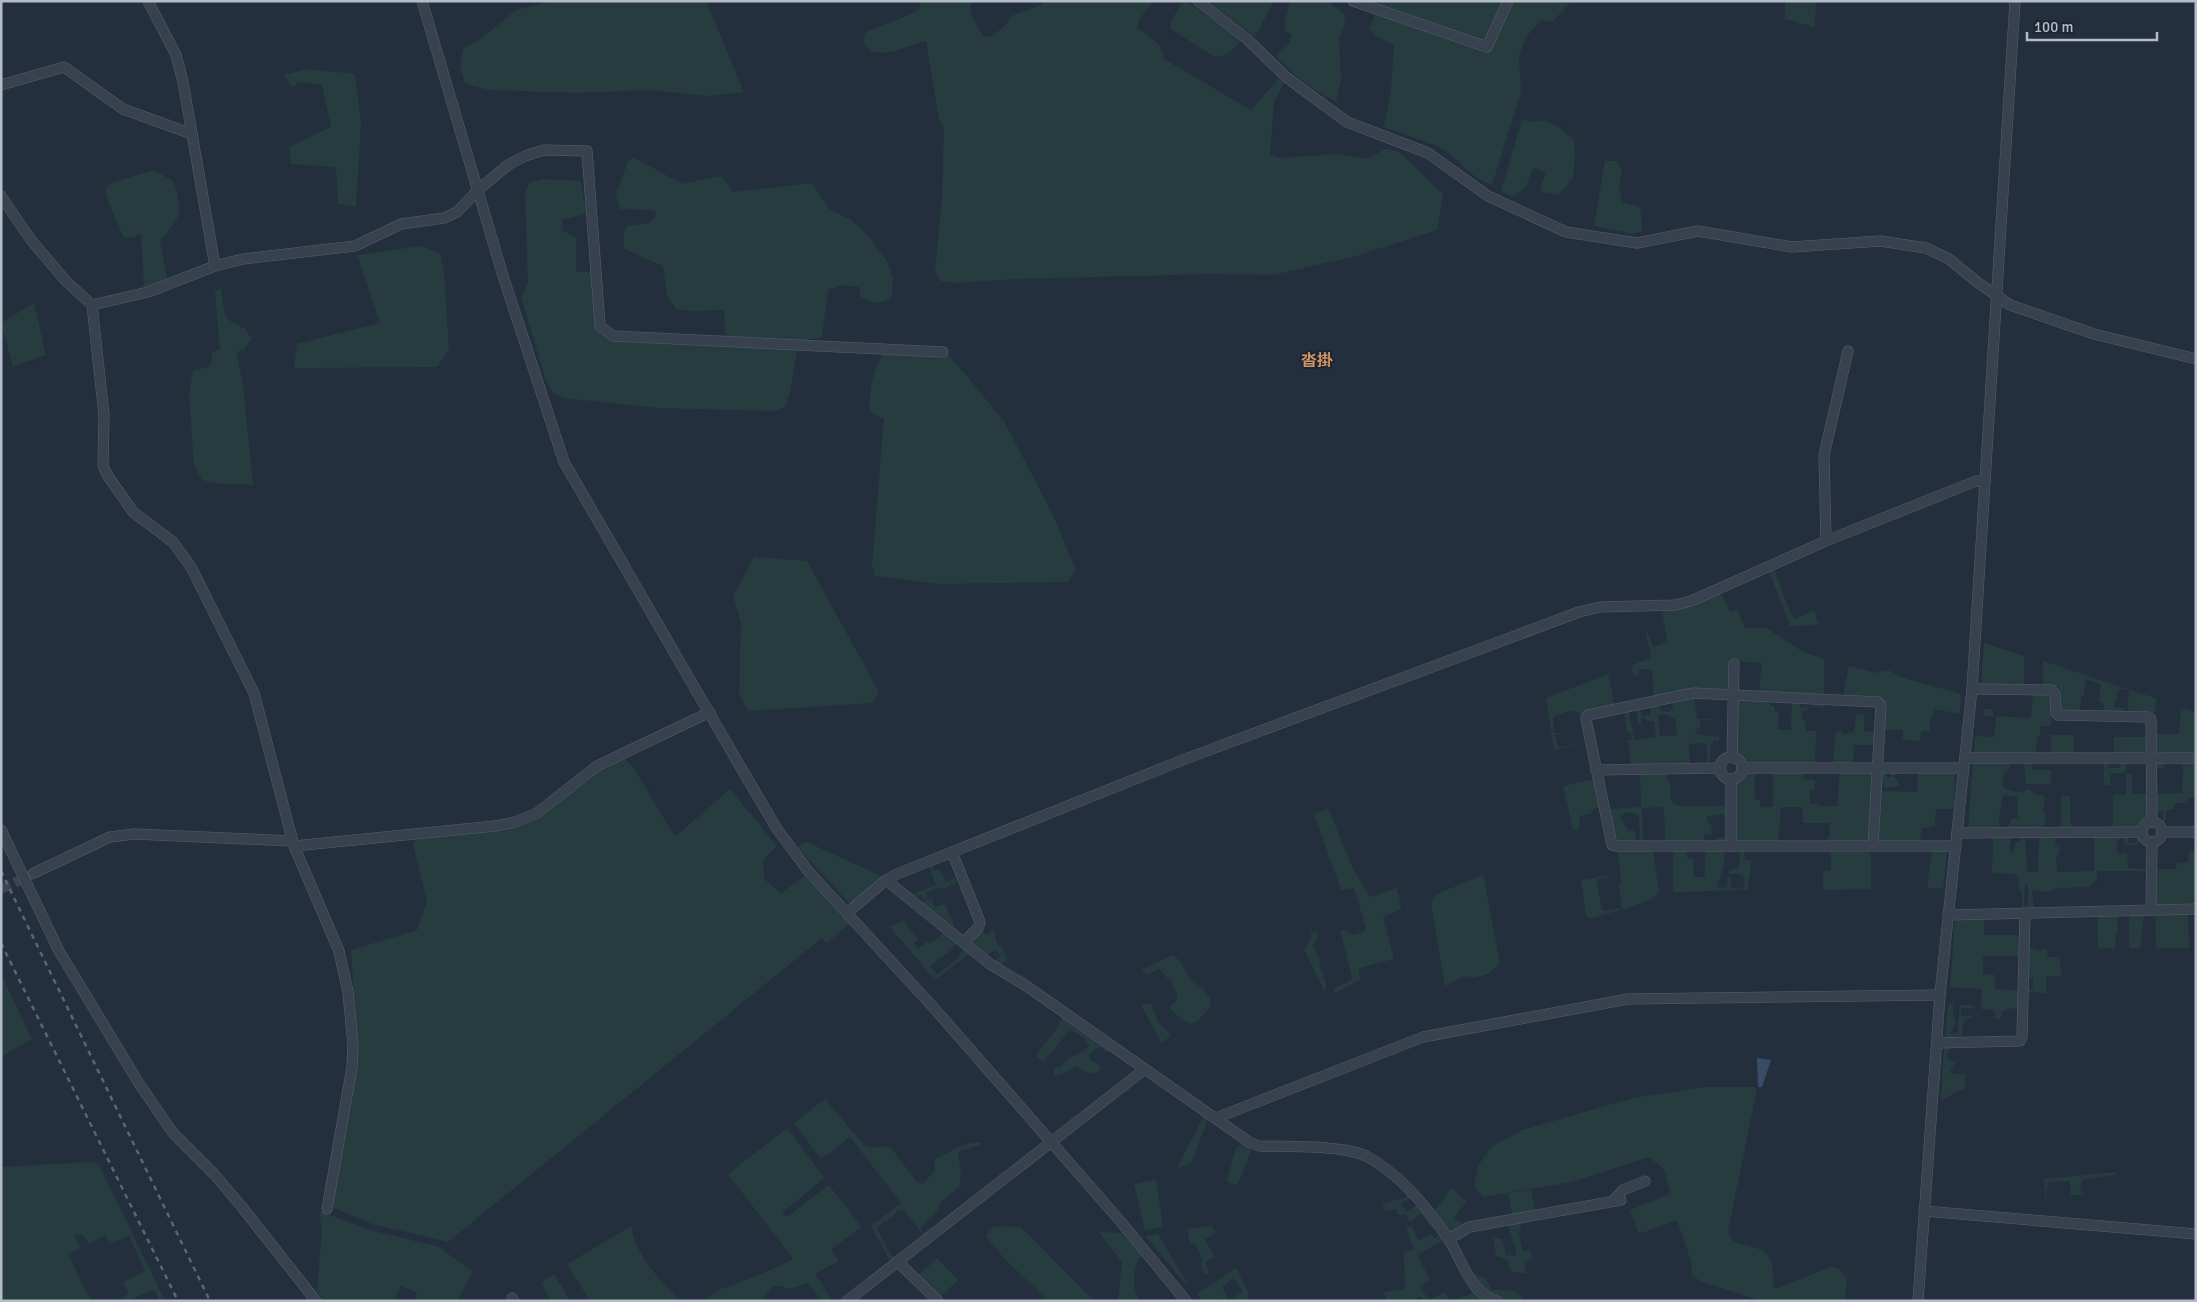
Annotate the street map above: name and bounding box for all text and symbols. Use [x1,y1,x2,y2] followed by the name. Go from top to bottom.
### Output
[2027,10,2157,42] scale bar
[2034,18,2074,36] text: 100 m
[1301,351,1333,371] district label: 沓掛

